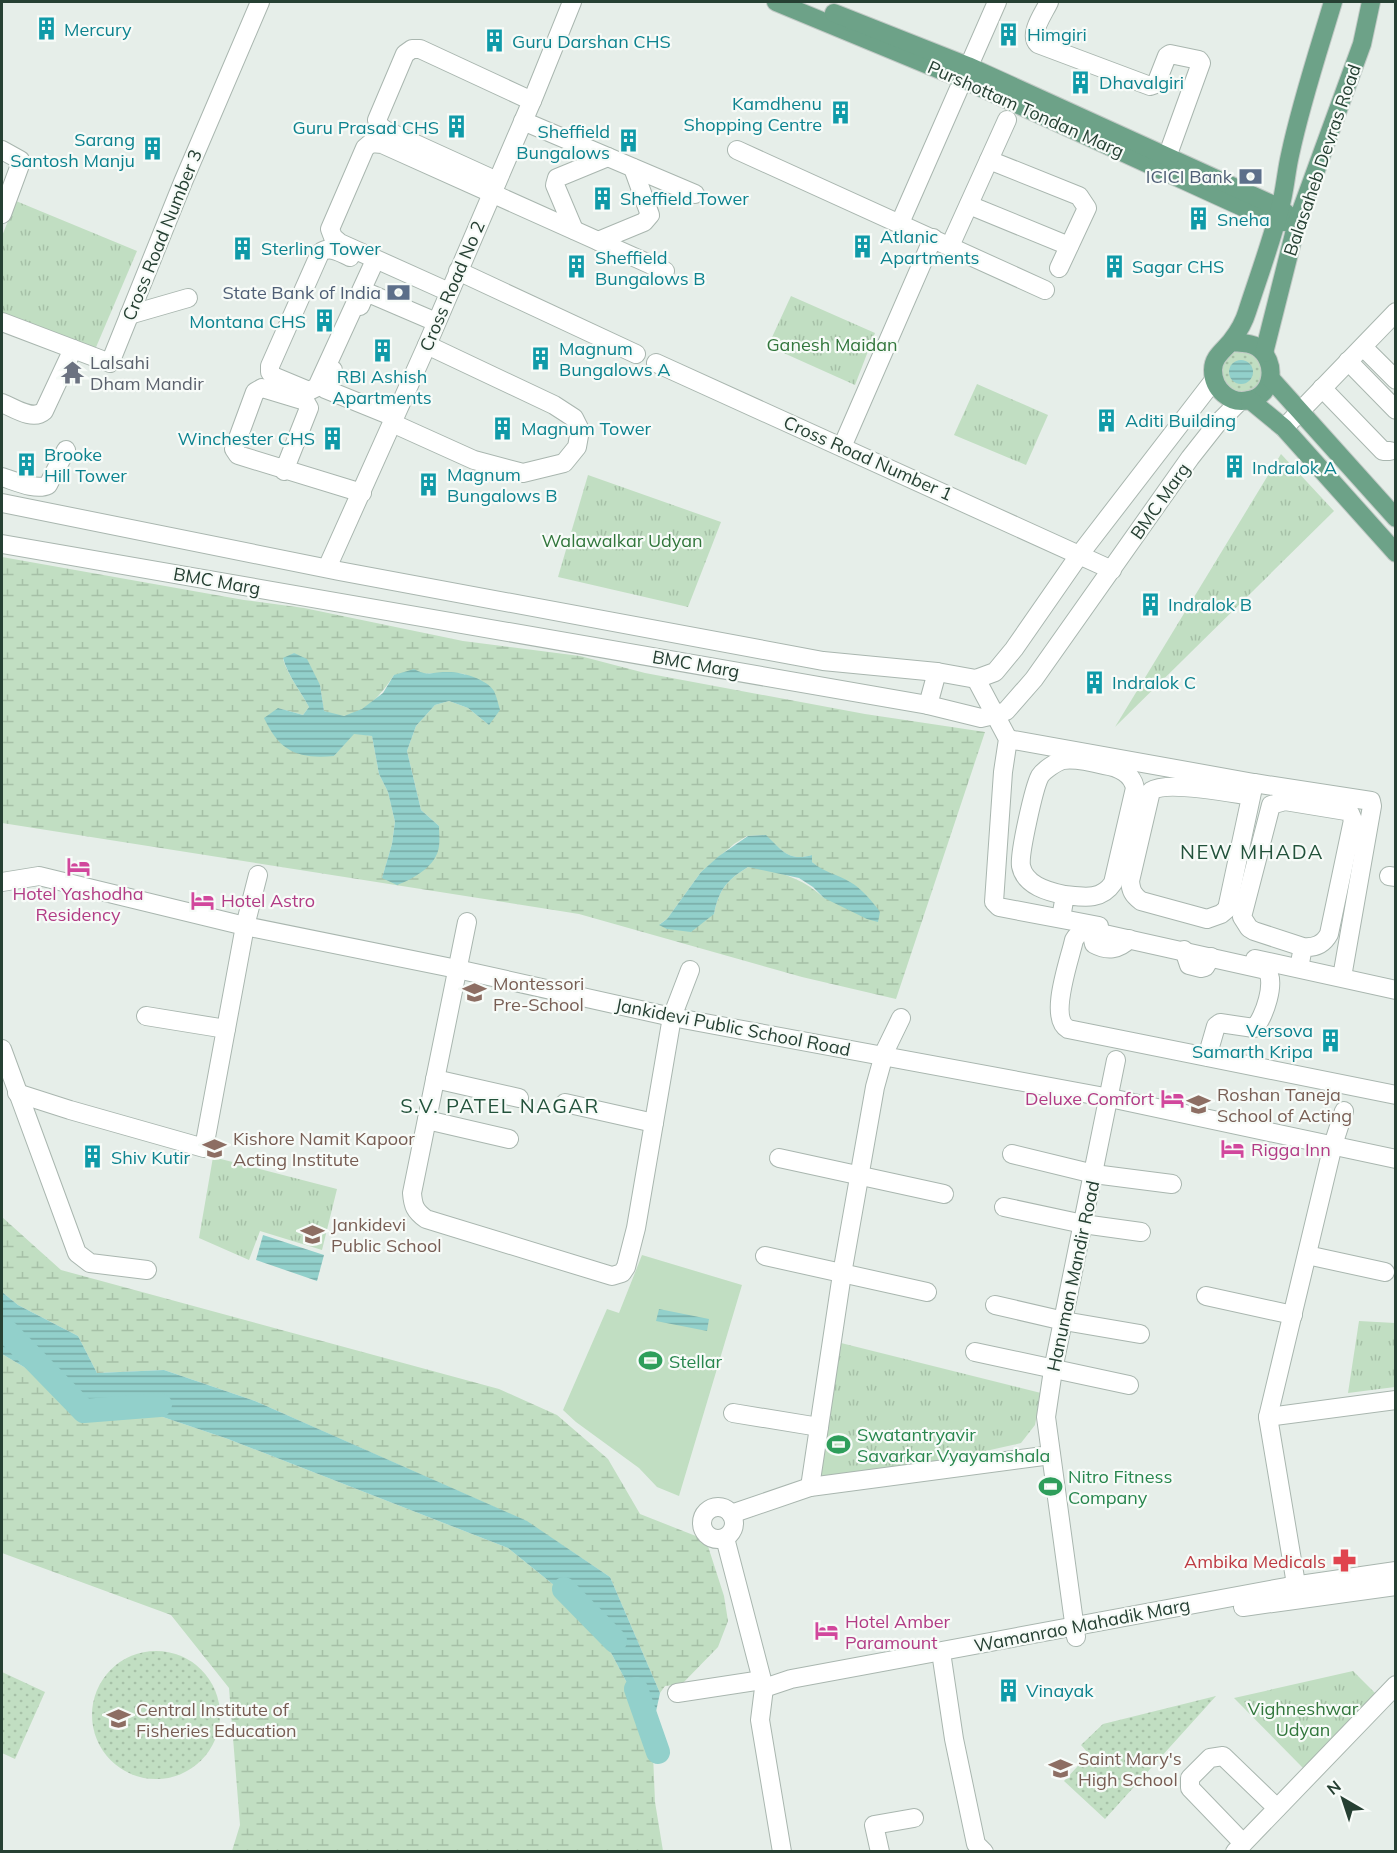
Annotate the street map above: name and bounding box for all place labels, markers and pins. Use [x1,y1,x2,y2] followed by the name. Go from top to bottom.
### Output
[33,16,59,42] building icon: Mercury
[64,18,132,41] place label: Mercury
[996,21,1022,47] building icon: Himgiri
[1027,23,1087,46] place label: Himgiri
[481,28,507,54] building icon: Guru Darshan CHS
[512,30,671,53] place label: Guru Darshan CHS
[1068,69,1094,95] building icon: Dhavalgiri
[1099,71,1184,94] place label: Dhavalgiri
[683,92,822,136] place label: Kamdhenu Shopping Centre
[827,100,853,126] building icon: Kamdhenu Shopping Centre
[444,114,470,140] building icon: Guru Prasad CHS
[293,116,439,139] place label: Guru Prasad CHS
[516,120,610,164] place label: Sheffield Bungalows
[10,128,135,172] place label: Sarang Santosh Manju
[615,128,641,154] building icon: Sheffield Bungalows
[140,136,166,162] building icon: Sarang Santosh Manju
[1237,163,1263,189] bank icon: ICICI Bank
[1146,165,1233,188] place label: ICICI Bank
[589,185,615,211] building icon: Sheffield Tower
[620,187,749,210] place label: Sheffield Tower
[1186,206,1212,232] building icon: Sneha
[1217,208,1270,231] place label: Sneha
[880,225,980,269] place label: Atlanic Apartments
[849,233,875,259] building icon: Atlanic Apartments
[230,235,256,261] building icon: Sterling Tower
[261,237,381,260] place label: Sterling Tower
[595,246,706,290] place label: Sheffield Bungalows B
[1101,253,1127,279] building icon: Sagar CHS
[564,254,590,280] building icon: Sheffield Bungalows B
[1132,255,1224,278] place label: Sagar CHS
[386,279,412,305] bank icon: State Bank of India
[222,281,381,304] place label: State Bank of India
[311,308,337,334] building icon: Montana CHS
[189,310,306,333] place label: Montana CHS
[369,337,395,363] building icon: RBI Ashish Apartments
[559,337,671,381] place label: Magnum Bungalows A
[528,345,554,371] building icon: Magnum Bungalows A
[90,351,204,395] place label: Lalsahi Dham Mandir
[59,359,85,385] temple icon: Lalsahi Dham Mandir
[332,365,432,409] place label: RBI Ashish Apartments
[1094,407,1120,433] building icon: Aditi Building
[1125,409,1236,432] place label: Aditi Building
[490,415,516,441] building icon: Magnum Tower
[521,417,651,440] place label: Magnum Tower
[320,425,346,451] building icon: Winchester CHS
[178,427,315,450] place label: Winchester CHS
[44,443,127,487] place label: Brooke Hill Tower
[13,451,39,477] building icon: Brooke Hill Tower
[1221,454,1247,480] building icon: Indralok A
[1252,456,1337,479] place label: Indralok A
[447,463,558,507] place label: Magnum Bungalows B
[416,471,442,497] building icon: Magnum Bungalows B
[1137,591,1163,617] building icon: Indralok B
[1168,593,1252,616] place label: Indralok B
[1081,669,1107,695] building icon: Indralok C
[1112,671,1196,694] place label: Indralok C
[65,854,91,880] hotel icon: Hotel Yashodha Residency
[12,882,144,926] place label: Hotel Yashodha Residency
[190,887,216,913] hotel icon: Hotel Astro
[221,889,315,912] place label: Hotel Astro
[493,972,584,1016] place label: Montessori Pre-School
[462,980,488,1006] school or university icon: Montessori Pre-School
[1192,1019,1313,1063] place label: Versova Samarth Kripa
[1318,1027,1344,1053] building icon: Versova Samarth Kripa
[1217,1083,1352,1127] place label: Roshan Taneja School of Acting
[1159,1085,1185,1111] hotel icon: Deluxe Comfort
[1025,1087,1154,1110] place label: Deluxe Comfort
[1186,1091,1212,1117] school or university icon: Roshan Taneja School of Acting
[233,1127,415,1171] place label: Kishore Namit Kapoor Acting Institute
[202,1135,228,1161] school or university icon: Kishore Namit Kapoor Acting Institute
[1220,1136,1246,1162] hotel icon: Rigga Inn
[1251,1138,1331,1161] place label: Rigga Inn
[80,1144,106,1170] building icon: Shiv Kutir
[111,1146,191,1169] place label: Shiv Kutir
[331,1213,441,1257] place label: Jankidevi Public School
[300,1221,326,1247] school or university icon: Jankidevi Public School
[638,1348,664,1374] sports icon: Stellar
[669,1350,723,1373] place label: Stellar
[857,1423,1050,1467] place label: Swatantryavir Savarkar Vyayamshala
[826,1431,852,1457] sports icon: Swatantryavir Savarkar Vyayamshala
[1068,1465,1172,1509] place label: Nitro Fitness Company
[1037,1473,1063,1499] sports icon: Nitro Fitness Company
[1331,1548,1357,1574] pharmacy icon: Ambika Medicals
[1184,1550,1326,1573] place label: Ambika Medicals
[845,1610,951,1654] place label: Hotel Amber Paramount
[814,1618,840,1644] hotel icon: Hotel Amber Paramount
[995,1677,1021,1703] building icon: Vinayak
[1026,1679,1094,1702] place label: Vinayak
[136,1698,297,1742] place label: Central Institute of Fisheries Education
[105,1706,131,1732] school or university icon: Central Institute of Fisheries Education
[1078,1747,1182,1791] place label: Saint Mary's High School
[1047,1755,1073,1781] school or university icon: Saint Mary's High School

